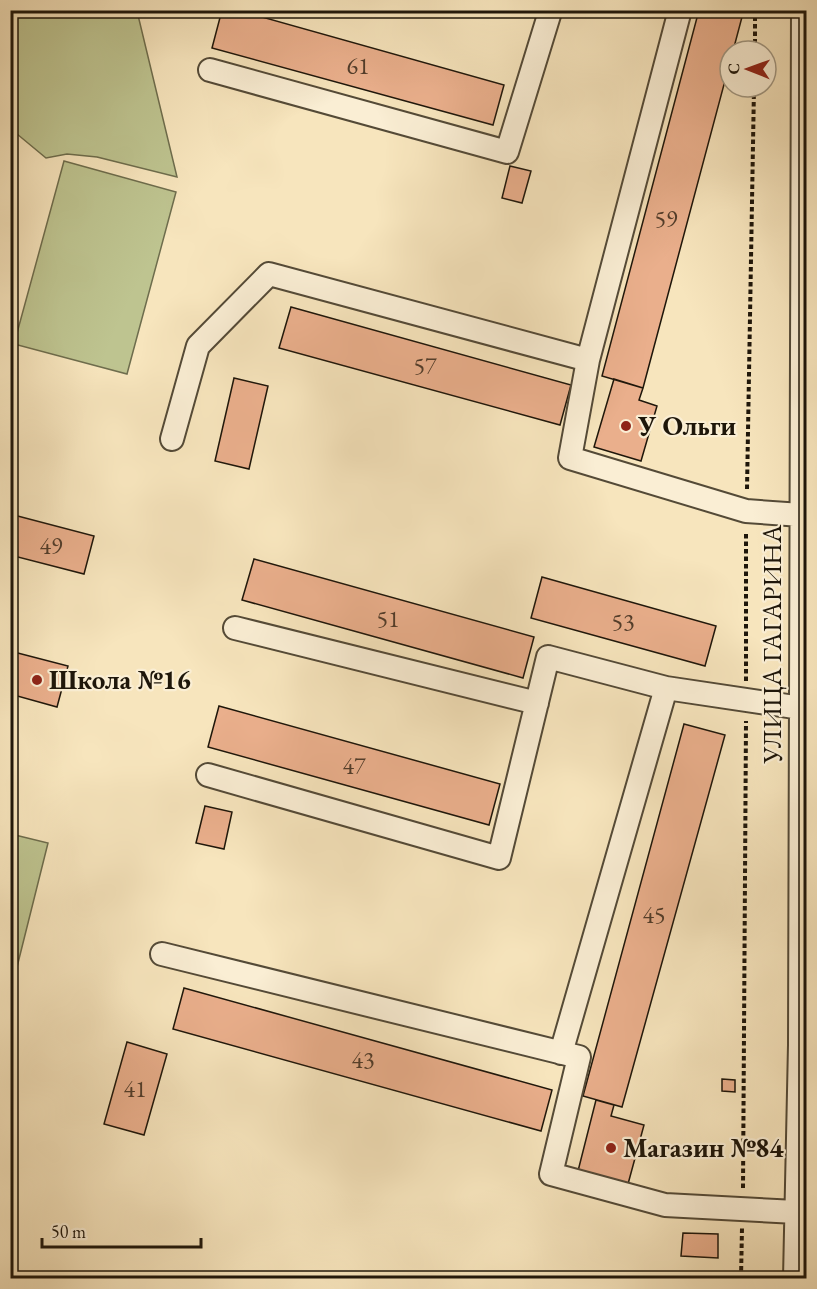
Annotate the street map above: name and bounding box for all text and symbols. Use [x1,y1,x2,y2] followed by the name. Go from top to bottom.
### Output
[718,39,778,99] north arrow
[346,50,370,81] house number: 61
[723,63,744,75] text: С
[654,203,678,234] house number: 59
[413,350,437,381] house number: 57
[637,408,736,443] place label: У Ольги
[619,419,633,433] marker: У Ольги
[754,524,789,765] street label: УЛИЦА ГАГАРИНА
[39,530,63,561] house number: 49
[376,603,400,634] house number: 51
[611,606,635,637] house number: 53
[49,662,191,697] place label: Школа №16
[30,673,44,687] marker: Школа №16
[342,750,366,781] house number: 47
[642,899,666,930] house number: 45
[351,1044,375,1075] house number: 43
[123,1073,147,1104] house number: 41
[623,1130,784,1165] place label: Магазин №84
[604,1141,618,1155] marker: Магазин №84
[42,1211,201,1249] scale bar
[51,1220,86,1243] text: 50 m

